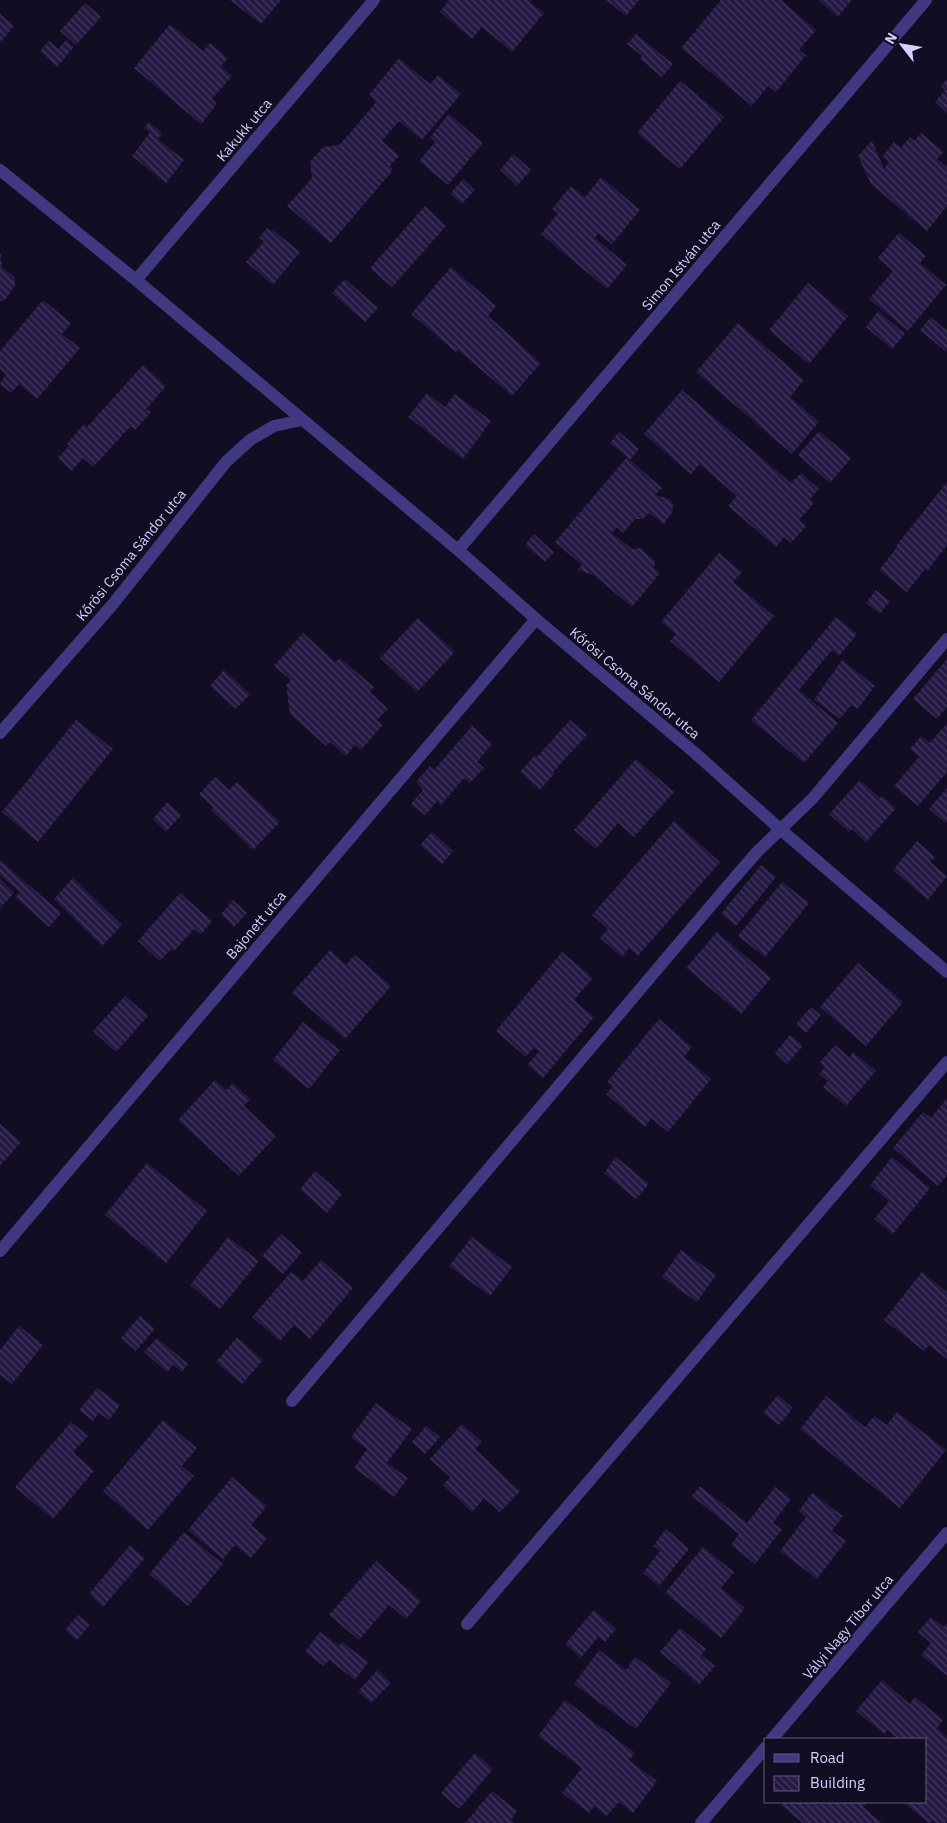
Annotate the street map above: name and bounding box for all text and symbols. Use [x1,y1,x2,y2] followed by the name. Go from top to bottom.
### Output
[877,20,927,70] north arrow
[881,29,901,47] text: N
[212,94,276,165] street label: Kakukk utca
[638,216,725,314] street label: Simon István utca
[72,485,190,625] street label: Kőrösi Csoma Sándor utca
[566,623,704,743] street label: Kőrösi Csoma Sándor utca
[222,887,290,963] street label: Bajonett utca
[799,1570,897,1683] street label: Vályi Nagy Tibor utca
[764,1738,927,1803] legend
[810,1748,845,1767] text: Road
[810,1773,865,1792] text: Building

